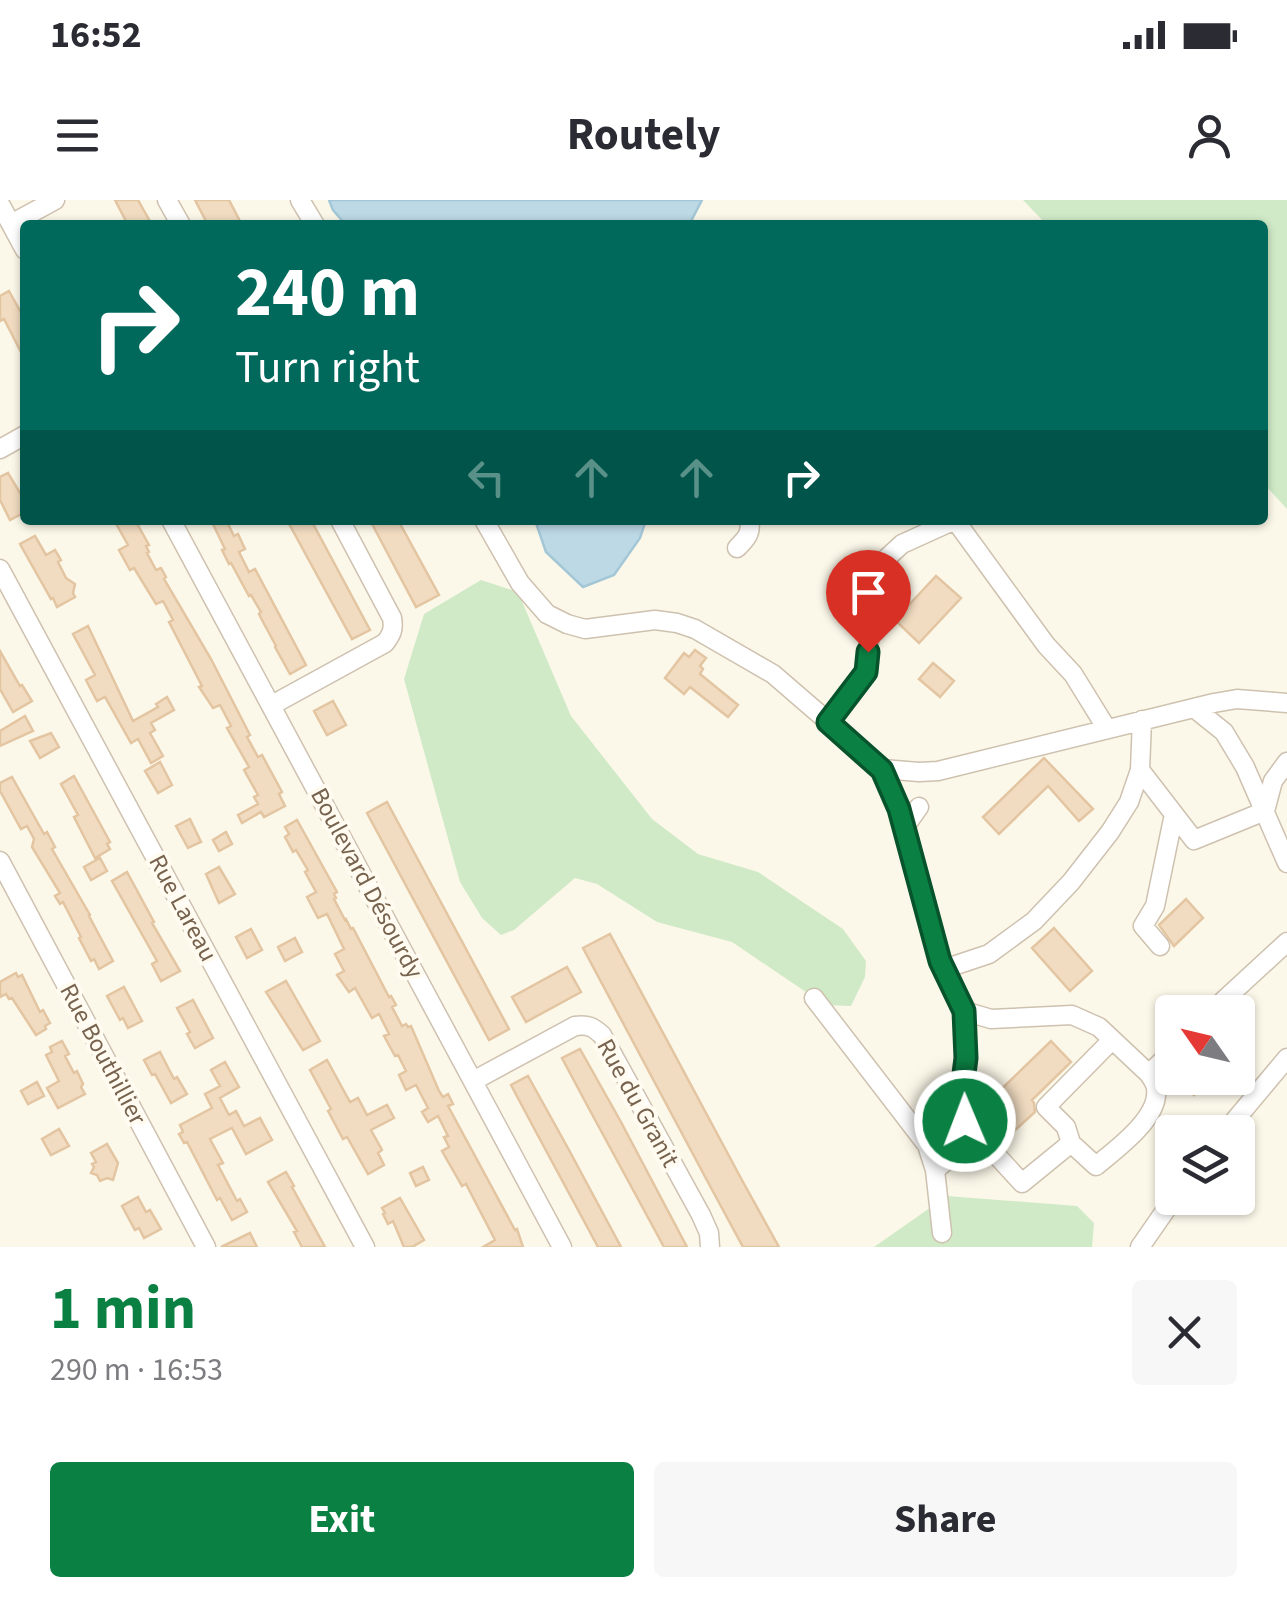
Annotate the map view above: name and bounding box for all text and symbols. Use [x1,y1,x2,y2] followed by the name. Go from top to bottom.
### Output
[50,8,142,62] text: 16:52
[567,103,720,167] text: Routely
[50,108,105,163] icon: menu
[1182,108,1237,163] icon: person
[235,243,420,343] text: 240 m
[70,260,200,390] icon: right
[235,336,420,400] text: Turn right
[459,450,514,505] icon: left
[564,450,619,505] icon: ahead
[669,450,724,505] icon: ahead
[774,450,829,505] icon: right
[826,550,911,653] pin
[841,565,896,620] icon: arrive
[302,781,433,985] street label: Boulevard Désourdy
[140,848,226,968] street label: Rue Lareau
[51,977,155,1131] street label: Rue Bouthillier
[1155,995,1255,1095] north arrow
[1155,995,1255,1215] map controls
[588,1032,688,1174] street label: Rue du Granit
[913,1069,1017,1173] position arrow
[1155,1115,1255,1215] button: layers
[50,1267,196,1352] text: 1 min
[1132,1280,1237,1385] button: close
[50,1347,223,1393] text: 290 m · 16:53
[50,1462,634,1577] button: Exit
[654,1462,1237,1577] button: Share

